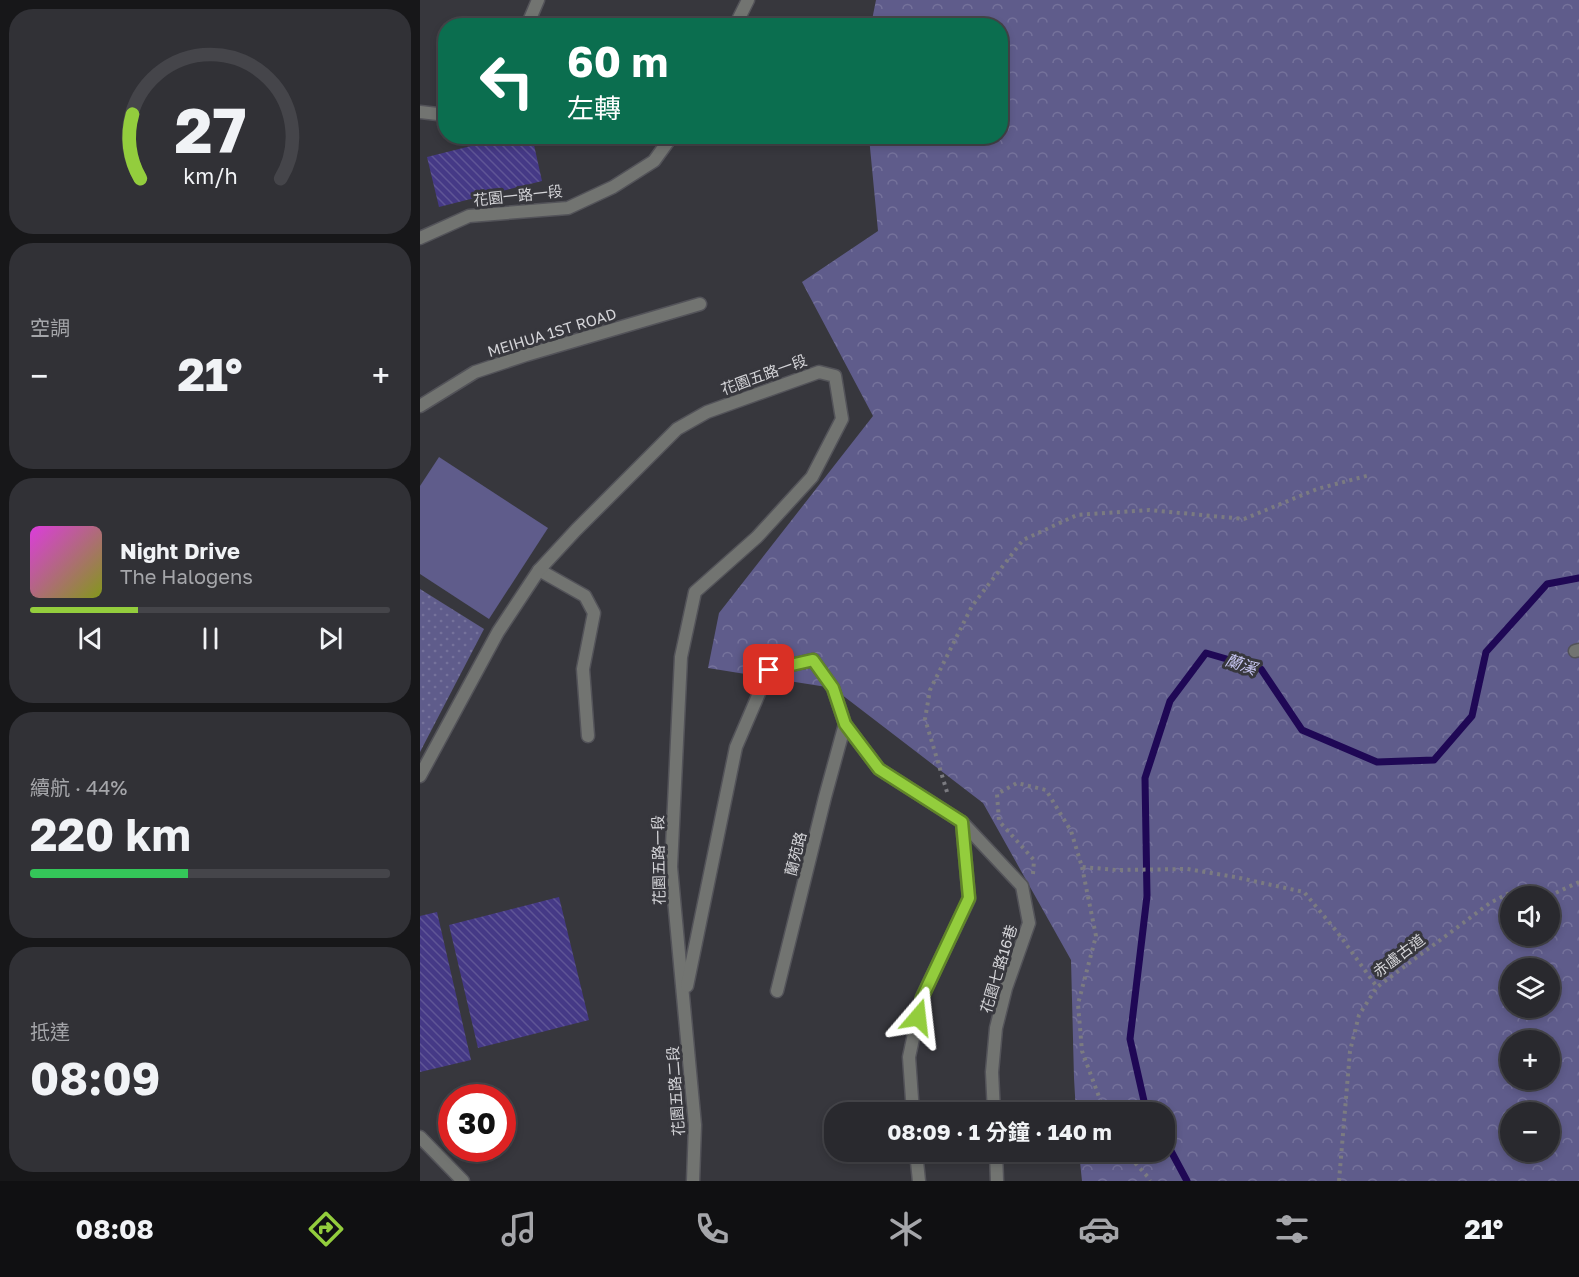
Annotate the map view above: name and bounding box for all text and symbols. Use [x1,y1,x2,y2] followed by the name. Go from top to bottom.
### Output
[567,36,668,86] text: 60 m
[468,42,546,120] icon: left
[174,92,246,167] text: 27
[567,92,621,124] text: 左轉
[183,163,237,189] text: km/h
[472,181,564,209] street label: 花園一路一段
[485,304,618,360] street label: MEIHUA 1ST ROAD
[30,315,70,339] text: 空調
[177,347,243,401] text: 21°
[718,350,809,398] street label: 花園五路一段
[30,356,48,395] text: −
[372,356,390,395] text: +
[120,537,240,564] text: Night Drive
[120,564,253,588] text: The Halogens
[74,622,107,655] icon: previous
[194,622,227,655] icon: pause
[314,622,347,655] icon: next
[743,644,794,695] pin
[1223,649,1261,679] water label: 蘭溪
[752,653,785,686] icon: arrive
[30,775,127,799] text: 續航 · 44%
[30,807,191,861] text: 220 km
[648,815,668,905] street label: 花園五路一段
[781,830,809,878] street label: 蘭苑路
[1500,886,1560,1162] map controls
[1500,886,1560,946] button: sound
[976,922,1020,1015] street label: 花園七路16巷
[1369,930,1428,980] street label: 赤盧古道
[1500,958,1560,1018] button: layers
[886,985,950,1049] position arrow
[30,1019,70,1043] text: 抵達
[1500,1030,1560,1090] button: +
[663,1046,687,1137] street label: 花園五路二段
[30,1051,160,1105] text: 08:09
[438,1084,516,1162] speed limit sign: 30
[1500,1102,1560,1162] button: −
[887,1118,1112,1145] text: 08:09 · 1 分鐘 · 140 m
[305,1208,347,1250] icon: directions
[498,1208,540,1250] icon: music
[691,1208,733,1250] icon: phone
[885,1208,927,1250] icon: climate
[1078,1208,1120,1250] icon: car
[1271,1208,1313,1250] icon: filters
[76,1213,154,1245] text: 08:08
[1464,1213,1503,1245] text: 21°

